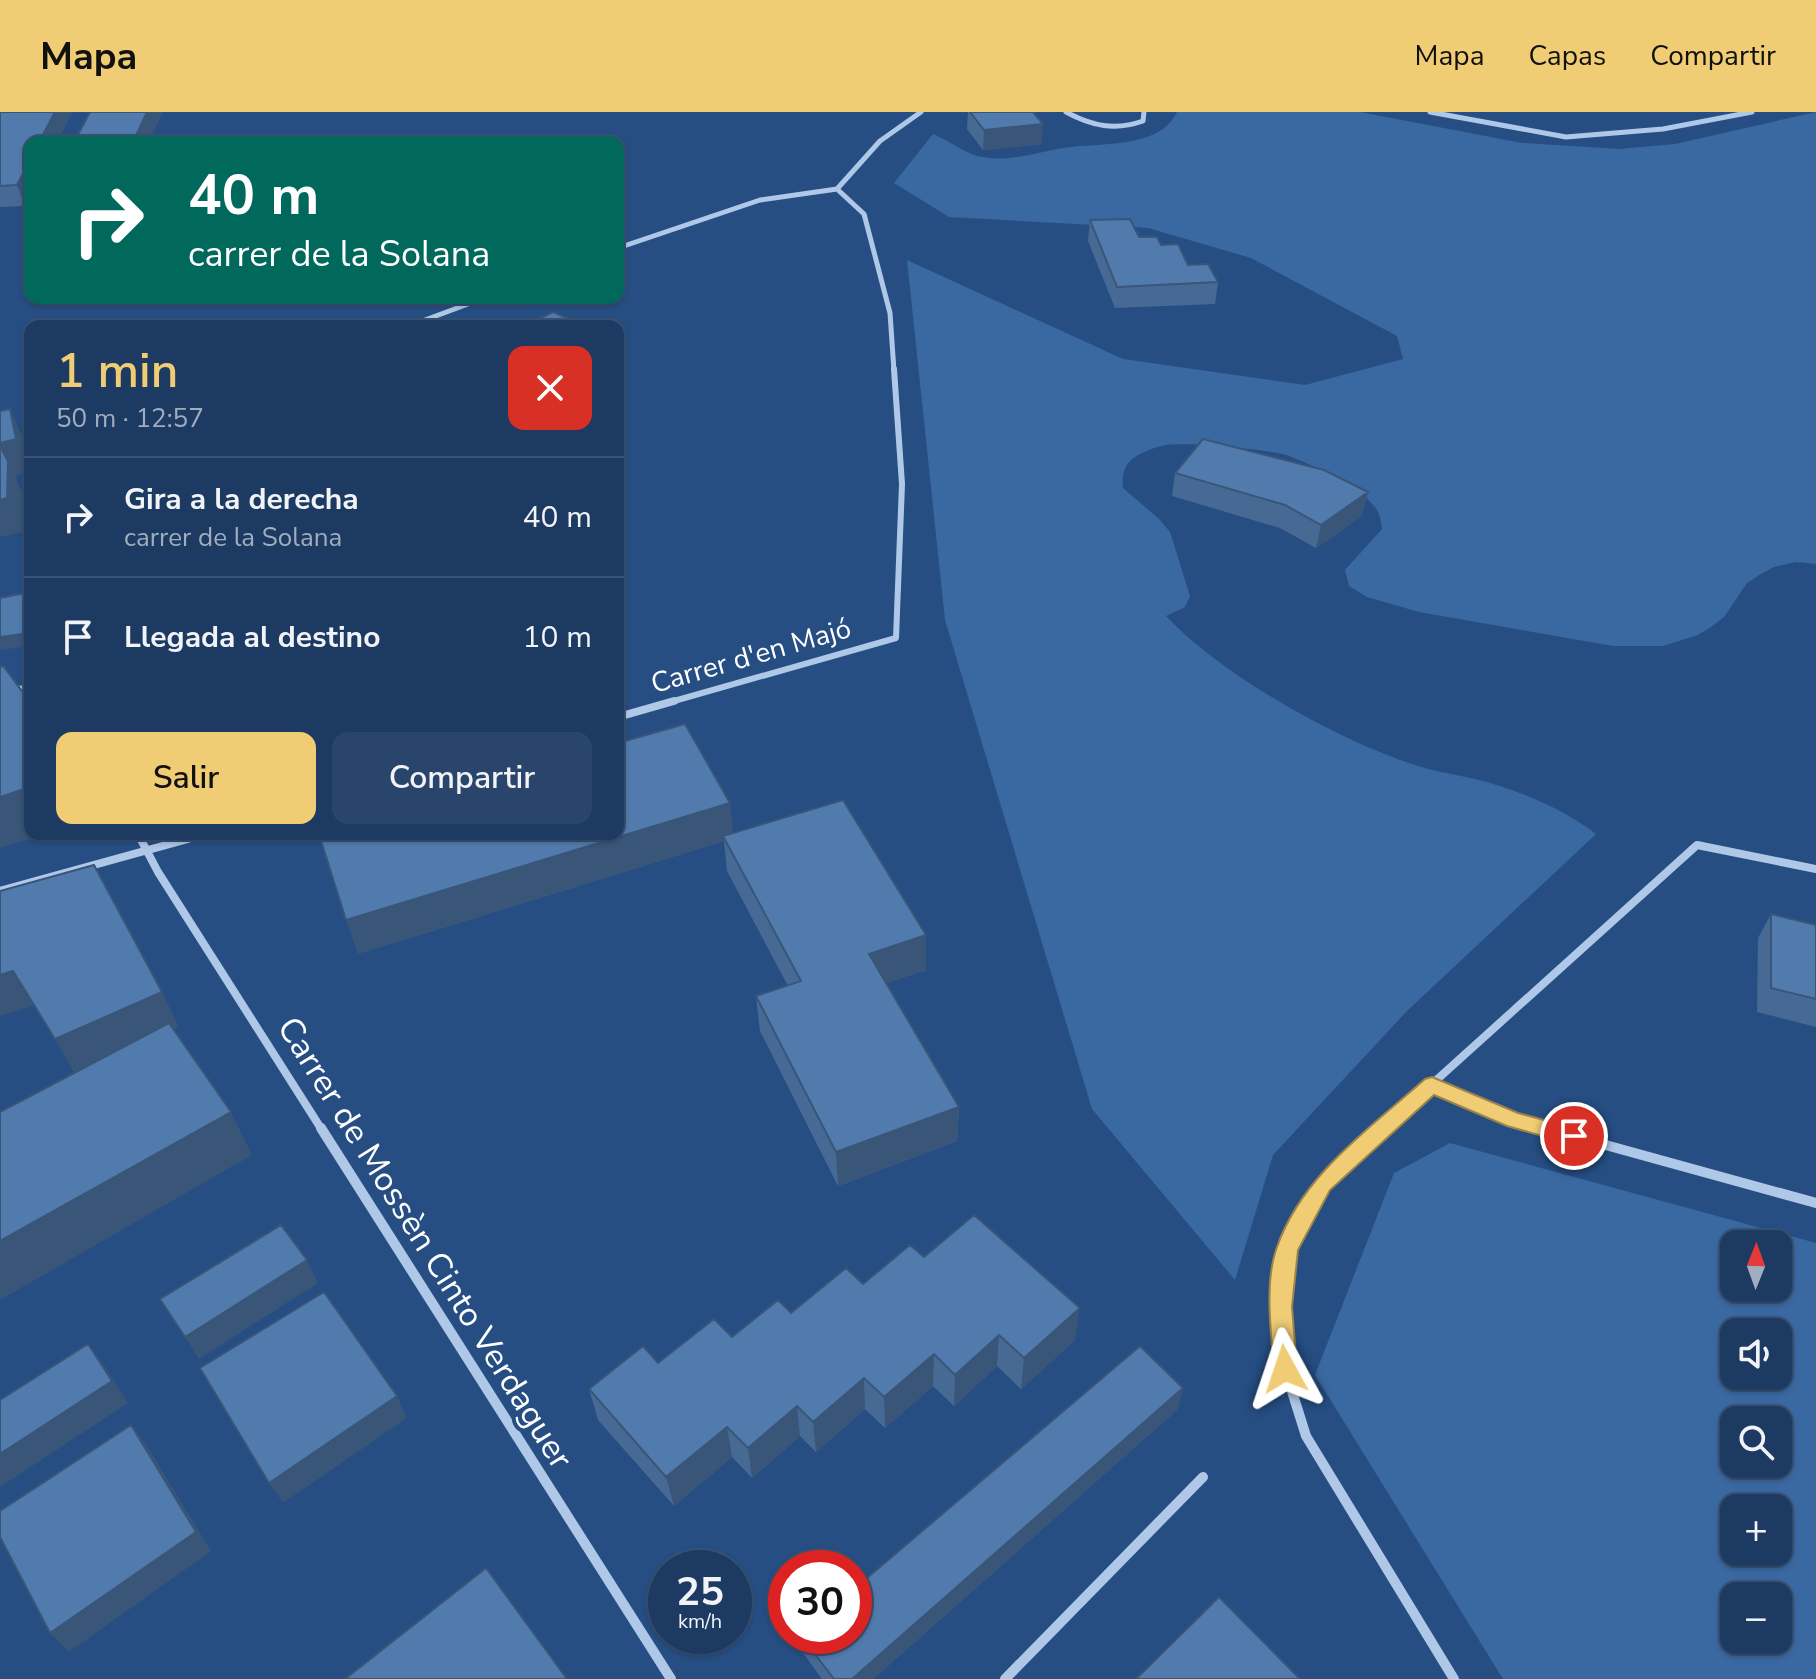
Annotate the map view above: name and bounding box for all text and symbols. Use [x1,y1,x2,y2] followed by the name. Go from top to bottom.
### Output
[40,31,137,82] text: Mapa
[1415,37,1484,75] text: Mapa
[1528,37,1606,75] text: Capas
[1650,37,1776,75] text: Compartir
[188,157,319,234] text: 40 m
[56,168,160,272] icon: right
[188,230,490,279] text: carrer de la Solana
[56,338,178,404] text: 1 min
[508,346,592,430] button: close
[56,401,204,436] text: 50 m · 12:57
[124,479,359,520] text: Gira a la derecha
[56,495,100,539] icon: right
[523,497,592,538] text: 40 m
[124,520,342,555] text: carrer de la Solana
[646,609,856,703] street label: Carrer d'en Majó
[56,615,100,659] icon: arrive
[124,617,380,658] text: Llegada al destino
[523,617,592,658] text: 10 m
[56,732,316,824] button: Salir
[332,732,592,824] button: Compartir
[266,1008,584,1478] street label: Carrer de Mossèn Cinto Verdaguer
[1540,1102,1608,1170] pin
[1552,1114,1596,1158] icon: arrive
[1720,1230,1792,1302] north arrow
[1720,1230,1792,1654] map controls
[1720,1318,1792,1390] button: sound
[1243,1327,1327,1411] position arrow
[1720,1406,1792,1478] button: search
[1720,1494,1792,1566] button: +
[768,1550,872,1654] speed limit sign: 30
[676,1565,724,1619] text: 25
[1720,1582,1792,1654] button: −
[678,1608,722,1635] text: km/h

